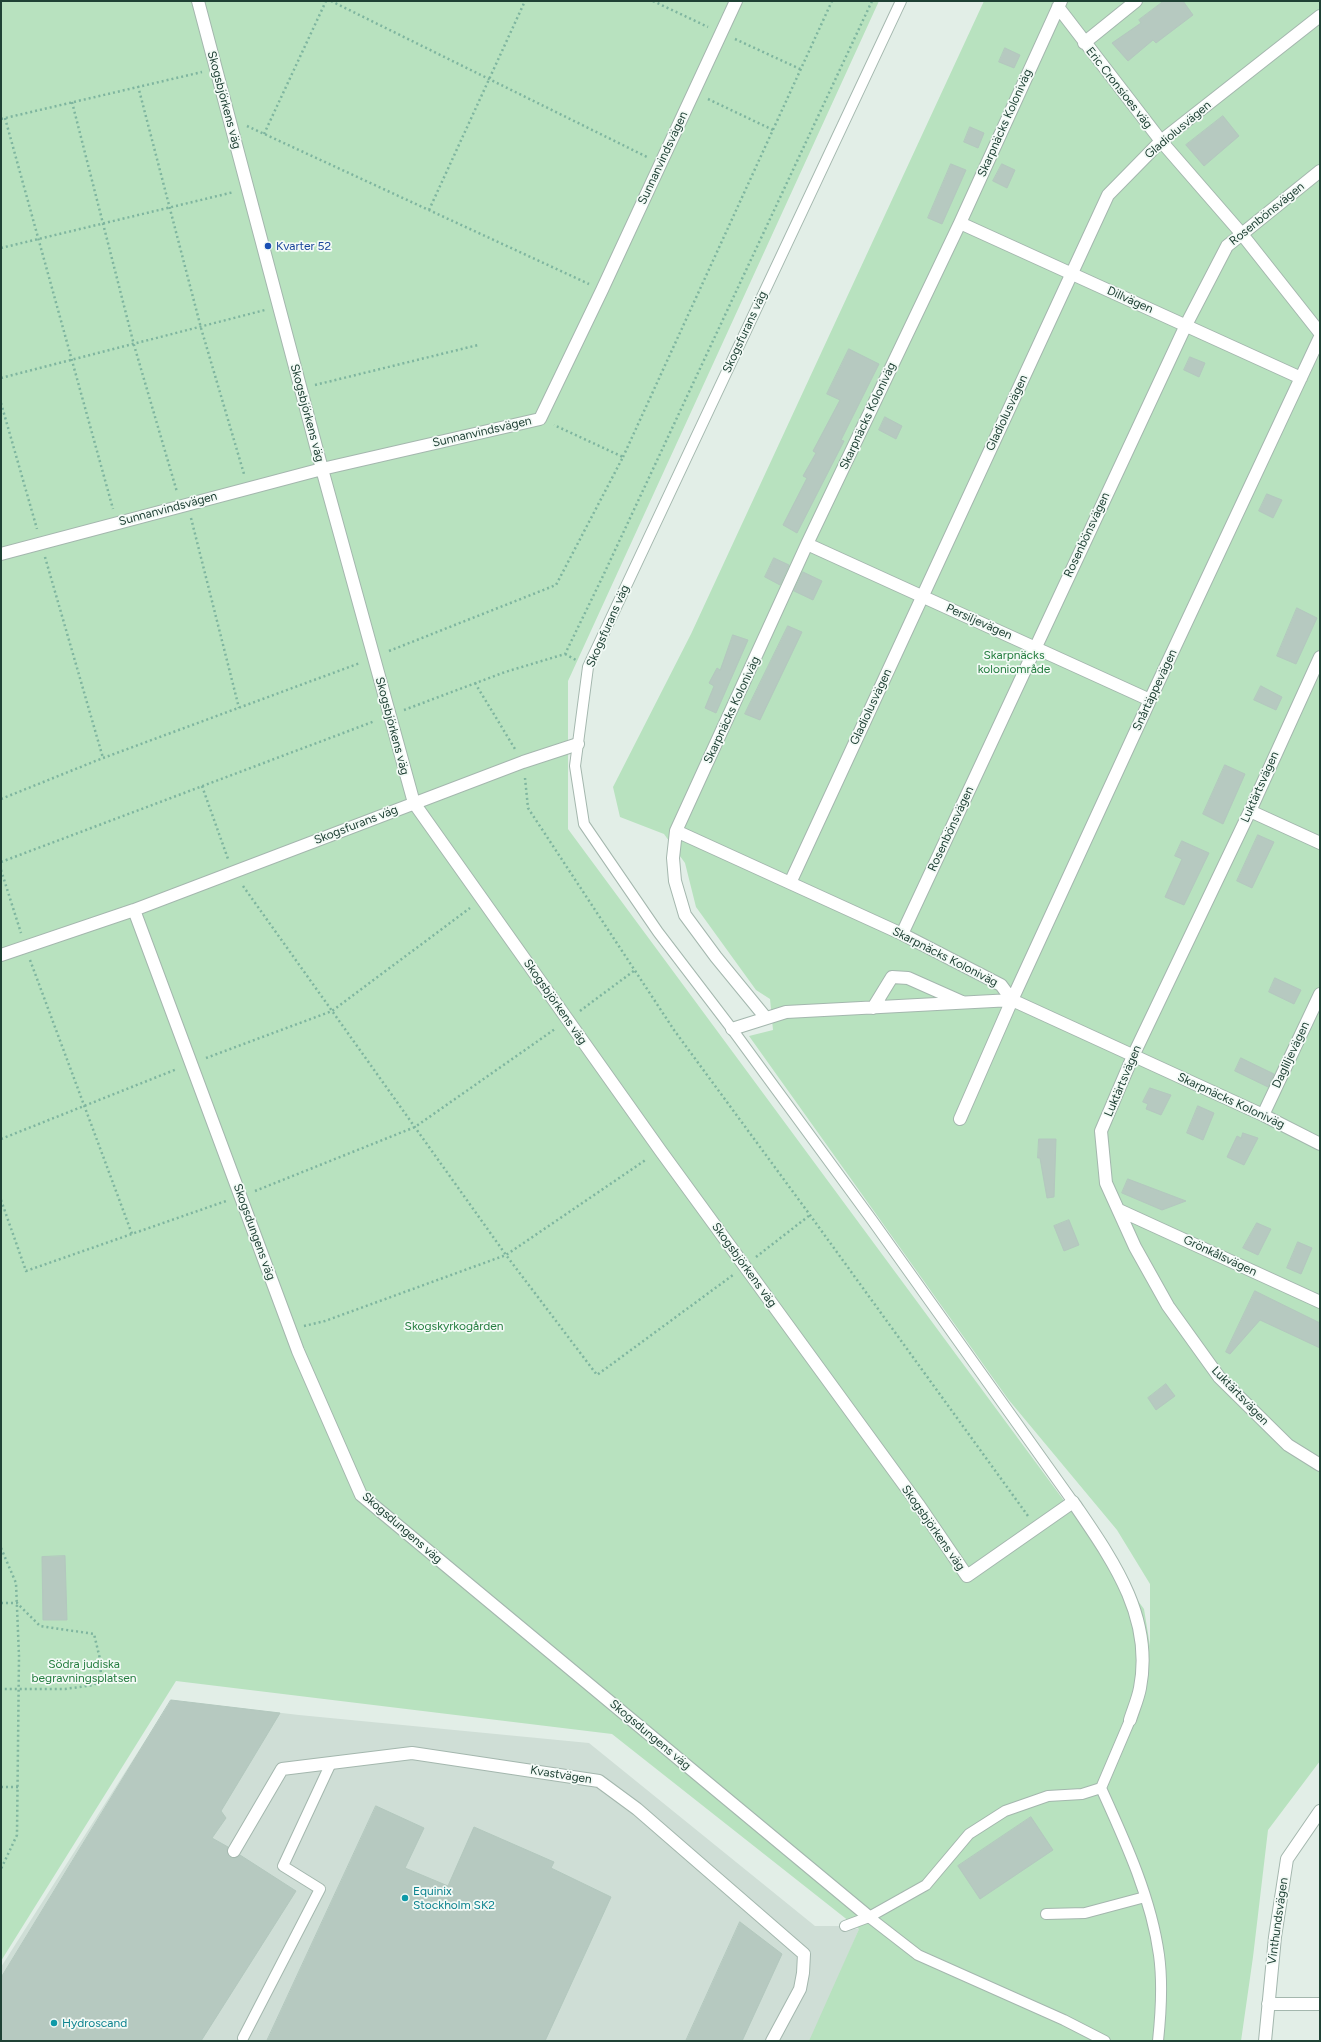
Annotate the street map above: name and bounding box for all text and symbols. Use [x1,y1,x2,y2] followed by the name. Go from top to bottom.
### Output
[1083,44,1155,132] street label: Eric Cronsioes väg
[204,49,244,151] street label: Skogsbjörkens väg
[975,67,1035,179] street label: Skarpnäcks Koloniväg
[1142,98,1214,162] street label: Gladiolusvägen
[635,109,691,207] street label: Sunnanvindsvägen
[1227,179,1307,249] street label: Rosenbönsvägen
[276,239,331,253] place label: Kvarter 52
[263,241,273,251] marker: Kvarter 52
[1105,283,1155,317] street label: Dillvägen
[720,289,770,375] street label: Skogsfurans väg
[837,360,899,472] street label: Skarpnäcks Koloniväg
[287,362,327,464] street label: Skogsbjörkens väg
[983,373,1031,453] street label: Gladiolusvägen
[431,414,533,450] street label: Sunnanvindsvägen
[117,489,219,529] street label: Sunnanvindsvägen
[1061,490,1113,580] street label: Rosenbönsvägen
[583,583,633,669] street label: Skogsfurans väg
[944,601,1014,643] street label: Persiljevägen
[1130,647,1180,733] street label: Snårtäppevägen
[978,648,1050,676] park label: Skarpnäcks koloniområde
[701,654,763,766] street label: Skarpnäcks Koloniväg
[847,667,895,747] street label: Gladiolusvägen
[372,675,412,777] street label: Skogsbjörkens väg
[1238,749,1282,825] street label: Luktärtsvägen
[925,784,977,874] street label: Rosenbönsvägen
[312,802,400,848] street label: Skogsfurans väg
[890,924,1000,990] street label: Skarpnäcks Koloniväg
[520,957,590,1047] street label: Skogsbjörkens väg
[1269,1019,1313,1091] street label: Dagliljevägen
[1101,1043,1145,1119] street label: Luktärtsvägen
[1175,1070,1287,1132] street label: Skarpnäcks Koloniväg
[230,1182,278,1282] street label: Skogsdungens väg
[709,1220,779,1310] street label: Skogsbjörkens väg
[1181,1233,1259,1279] street label: Grönkålsvägen
[405,1319,503,1333] park label: Skogskyrkogården
[1208,1364,1272,1428] street label: Luktärtsvägen
[898,1483,968,1573] street label: Skogsbjörkens väg
[359,1489,445,1567] street label: Skogsdungens väg
[32,1657,136,1685] park label: Södra judiska begravningsplatsen
[607,1697,693,1773] street label: Skogsdungens väg
[529,1763,593,1787] street label: Kvastvägen
[1265,1877,1291,1965] street label: Vinthundsvägen
[413,1884,495,1912] place label: Equinix Stockholm SK2
[400,1893,410,1903] marker: Equinix Stockholm SK2
[62,2016,127,2030] place label: Hydroscand
[49,2018,59,2028] marker: Hydroscand

